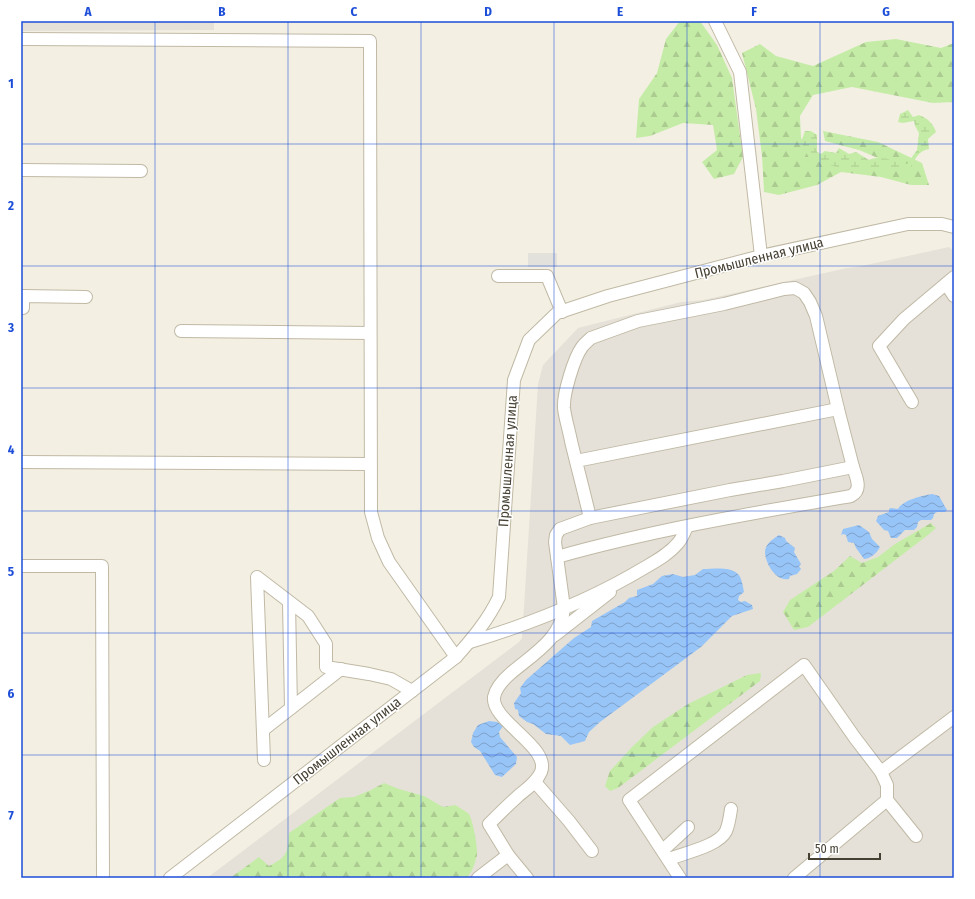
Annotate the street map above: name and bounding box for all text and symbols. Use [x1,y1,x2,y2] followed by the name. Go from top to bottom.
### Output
[83,4,92,19] text: A
[218,4,226,19] text: B
[351,4,358,19] text: C
[484,4,492,19] text: D
[617,4,623,19] text: E
[751,4,757,19] text: F
[882,4,890,19] text: G
[8,76,14,91] text: 1
[7,198,14,213] text: 2
[693,234,825,282] street label: Промышленная улица
[7,320,14,335] text: 3
[495,394,521,528] street label: Промышленная улица
[8,442,15,457] text: 4
[8,564,14,579] text: 5
[8,686,15,701] text: 6
[290,693,404,788] street label: Промышленная улица
[8,808,14,823] text: 7
[809,835,880,861] scale bar
[815,842,839,856] text: 50 m

